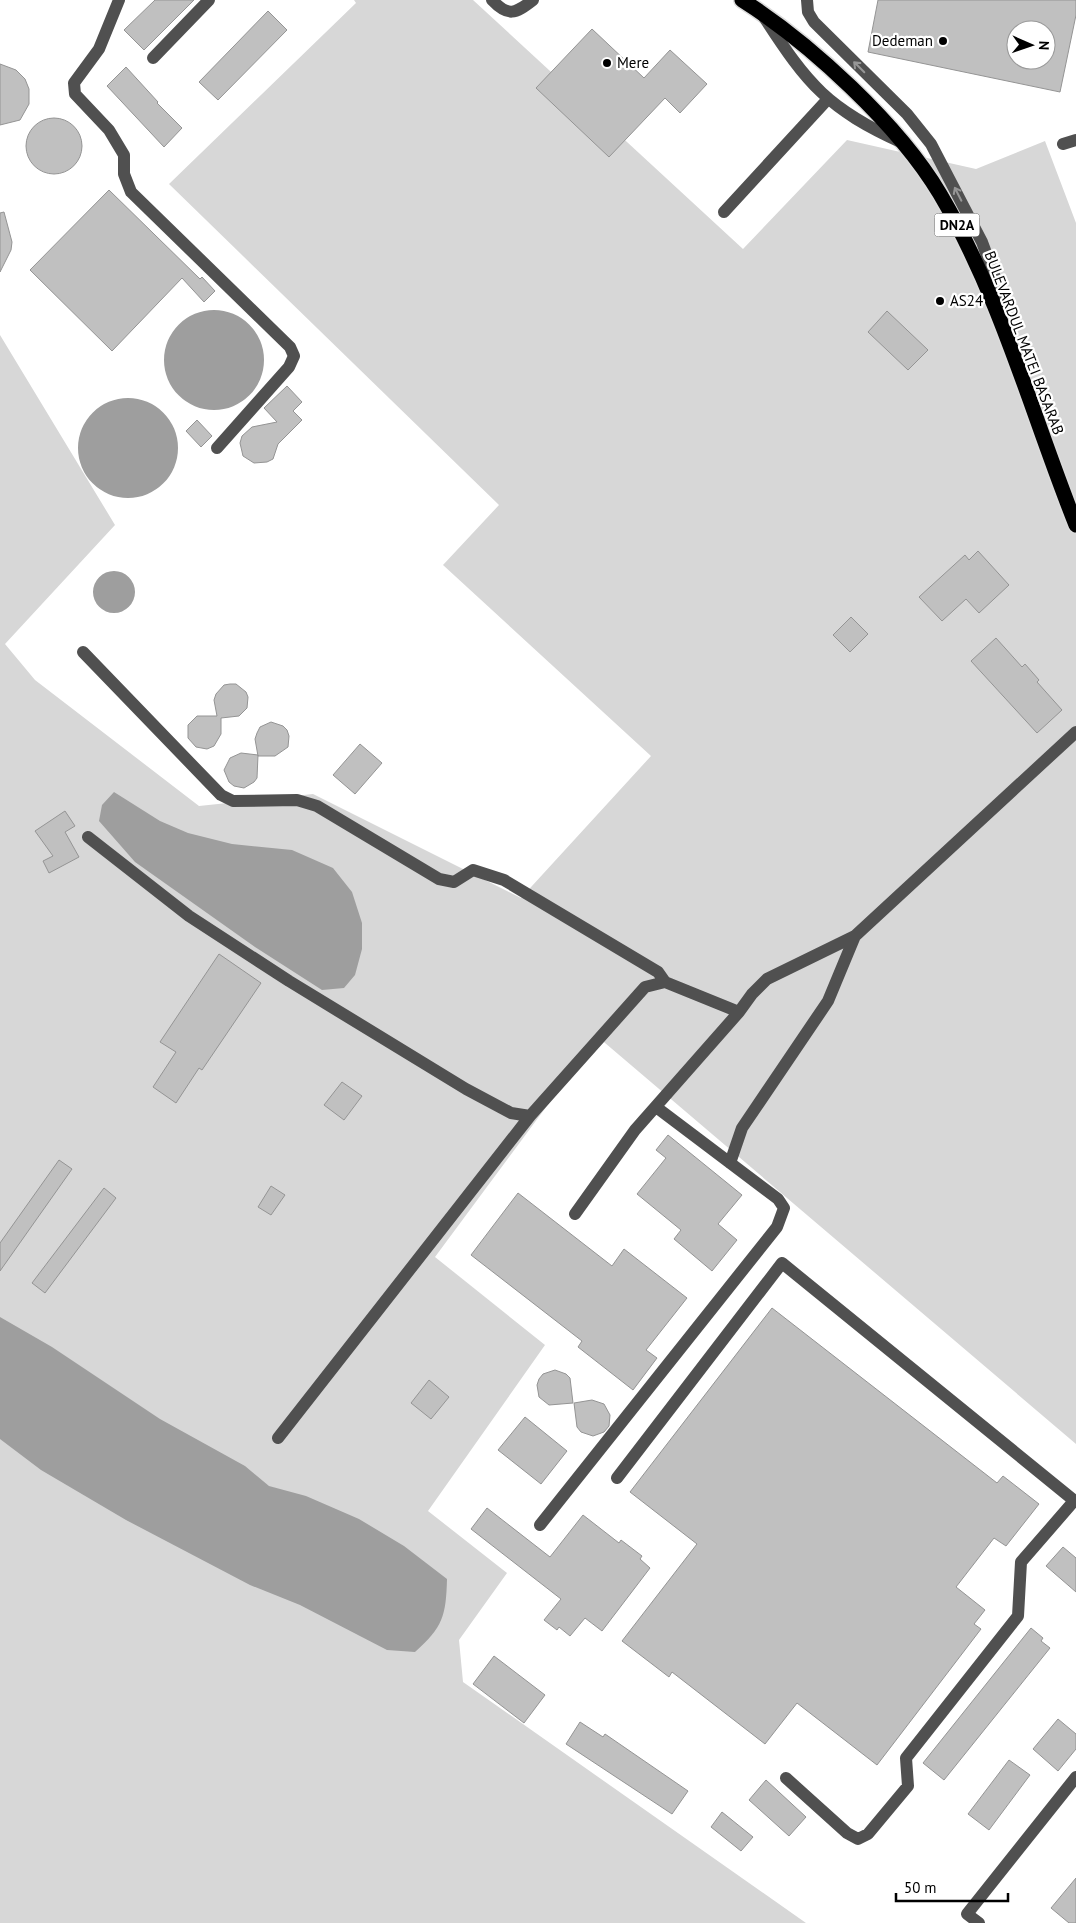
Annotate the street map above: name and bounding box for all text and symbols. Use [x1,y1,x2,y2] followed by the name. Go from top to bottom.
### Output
[1006,20,1056,70] north arrow
[872,31,933,50] place label: Dedeman
[937,35,949,47] marker: Dedeman
[1035,41,1053,50] text: N
[617,53,649,72] place label: Mere
[601,57,613,69] marker: Mere
[853,61,865,74] one-way arrow
[953,187,962,202] one-way arrow
[934,214,980,236] road number: DN2A
[981,248,1068,437] street label: BULEVARDUL MATEI BASARAB
[950,291,983,310] place label: AS24
[934,295,946,307] marker: AS24
[896,1870,1008,1902] scale bar
[904,1878,937,1897] text: 50 m

